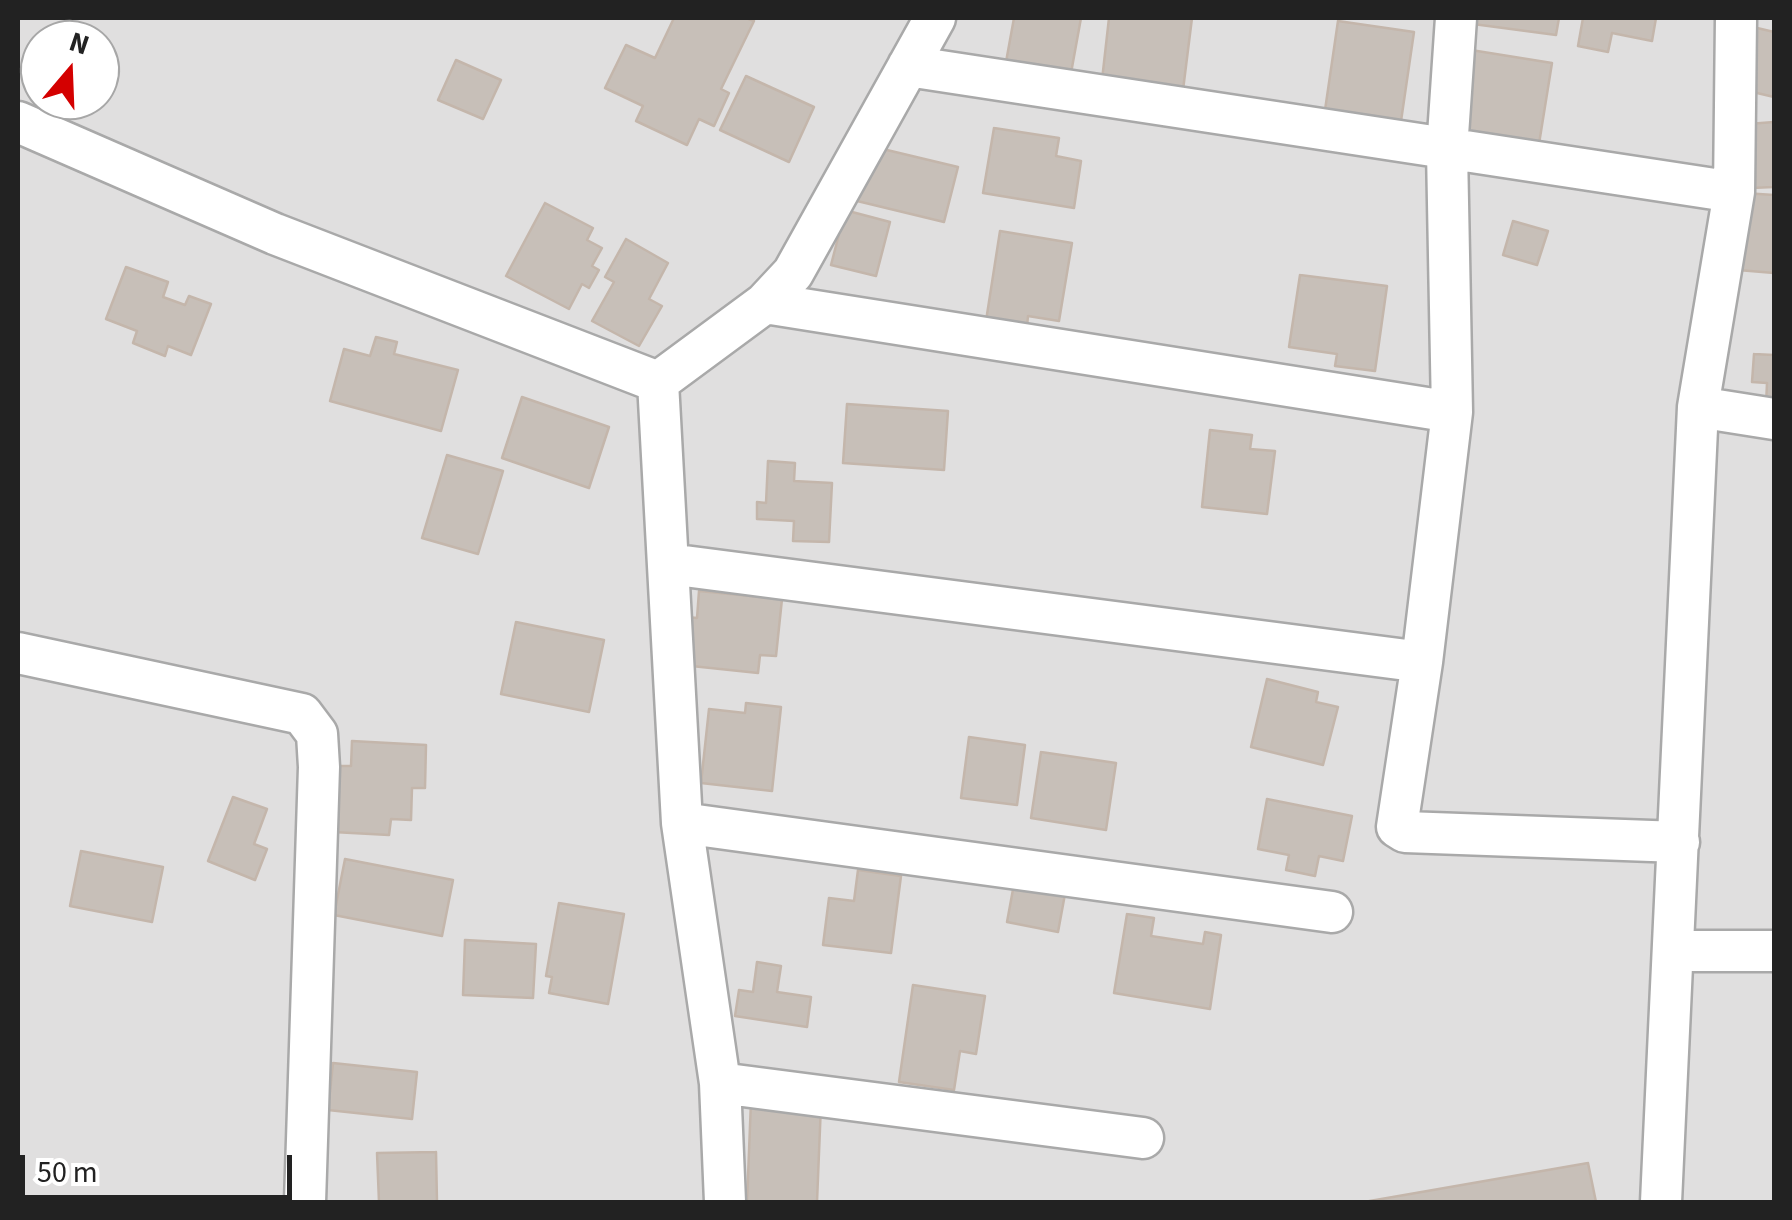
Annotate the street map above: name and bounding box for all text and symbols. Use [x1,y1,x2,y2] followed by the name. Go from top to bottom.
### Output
[20,20,120,120] north arrow
[64,22,94,65] text: N
[25,1135,298,1197] scale bar
[37,1151,98,1194] text: 50 m

